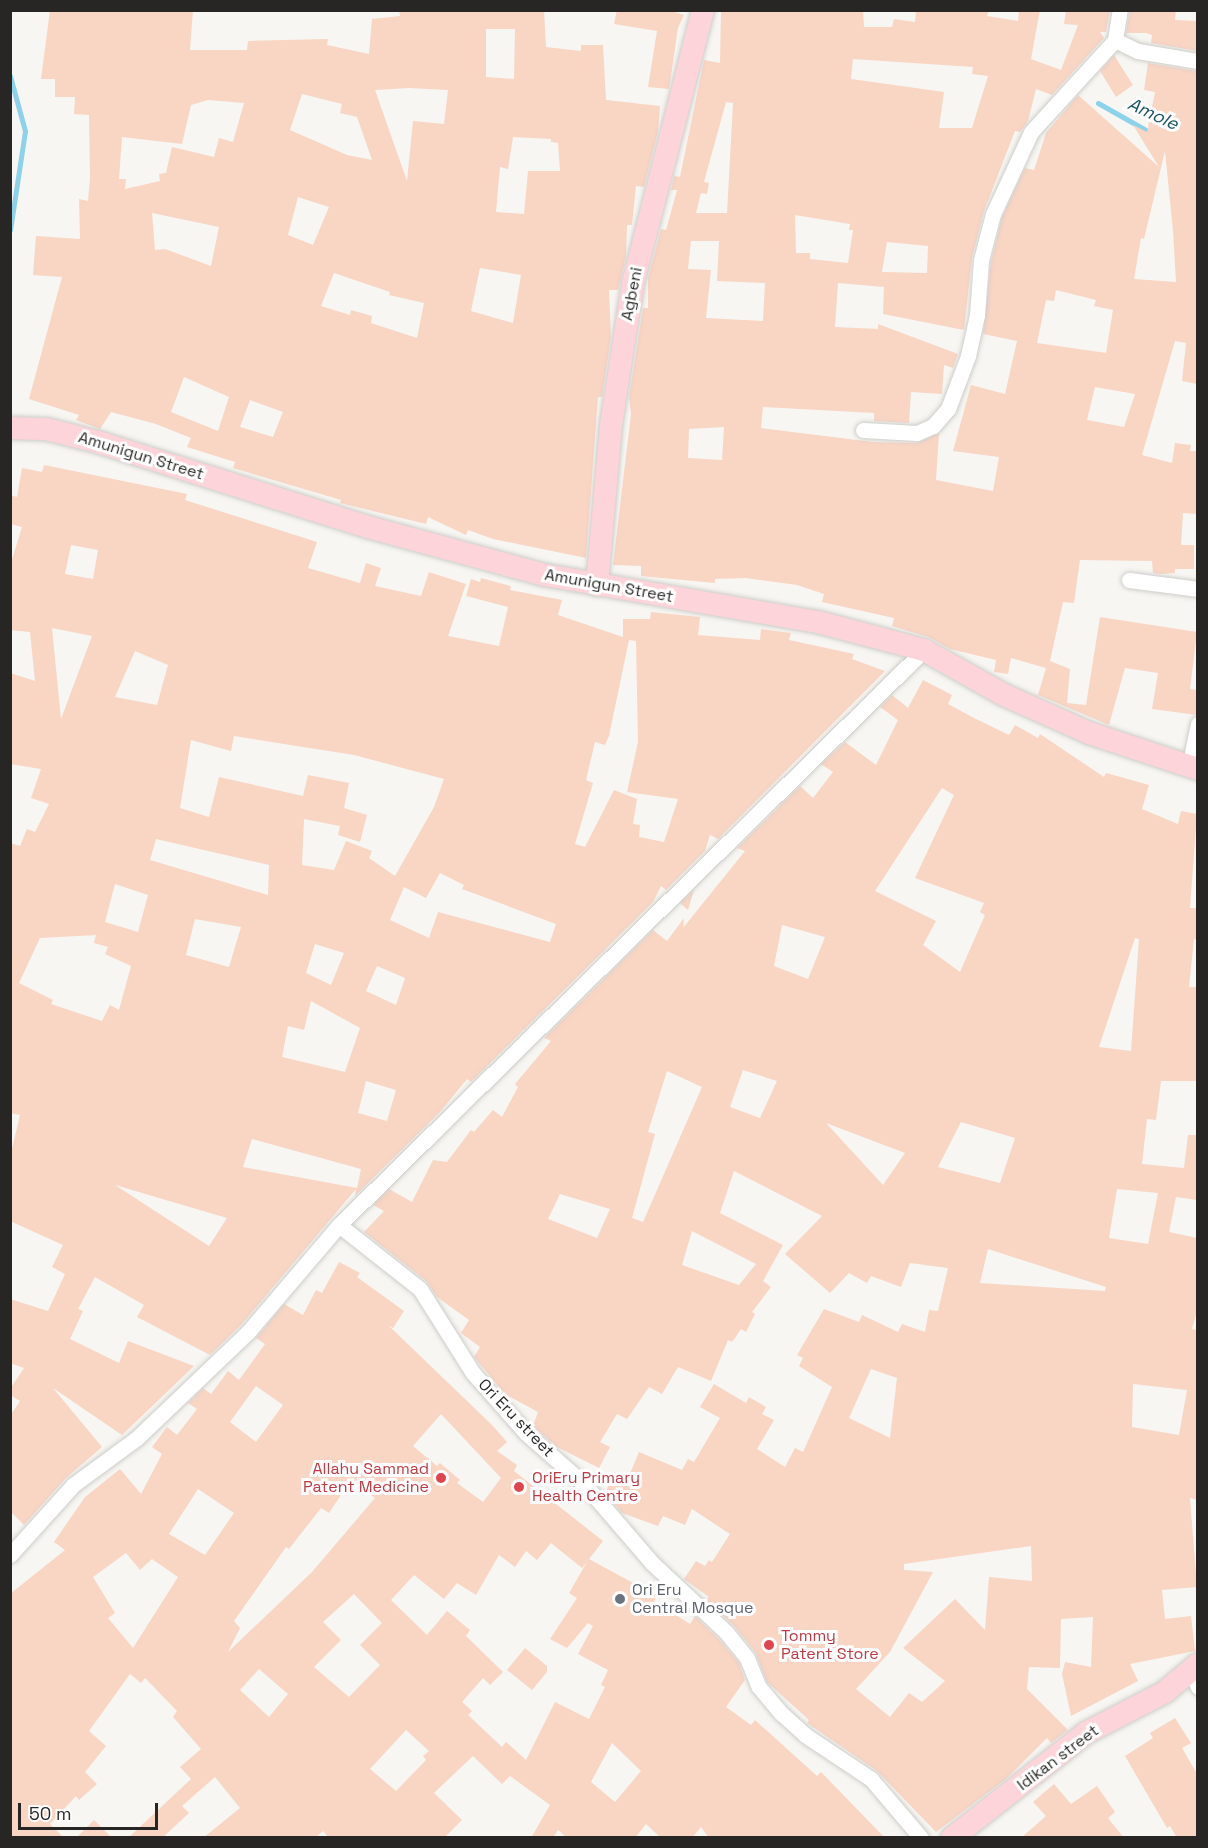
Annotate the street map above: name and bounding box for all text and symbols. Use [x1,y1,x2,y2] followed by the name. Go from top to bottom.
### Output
[1124,93,1182,135] water label: Amole
[617,266,647,322] street label: Agbeni
[76,428,206,484] street label: Amunigun Street
[543,565,675,607] street label: Amunigun Street
[474,1375,558,1461] street label: Ori Eru street
[303,1459,429,1497] place label: Allahu Sammad Patent Medicine
[532,1468,640,1506] place label: OriEru Primary Health Centre
[434,1471,448,1485] marker: Allahu Sammad Patent Medicine
[510,1478,528,1496] marker: OriEru Primary Health Centre
[632,1580,753,1618] place label: Ori Eru Central Mosque
[613,1592,627,1606] marker: Ori Eru Central Mosque
[781,1626,879,1664] place label: Tommy Patent Store
[762,1638,776,1652] marker: Tommy Patent Store
[1013,1721,1103,1795] street label: Idikan street
[21,1791,160,1829] scale bar
[29,1802,71,1825] text: 50 m

